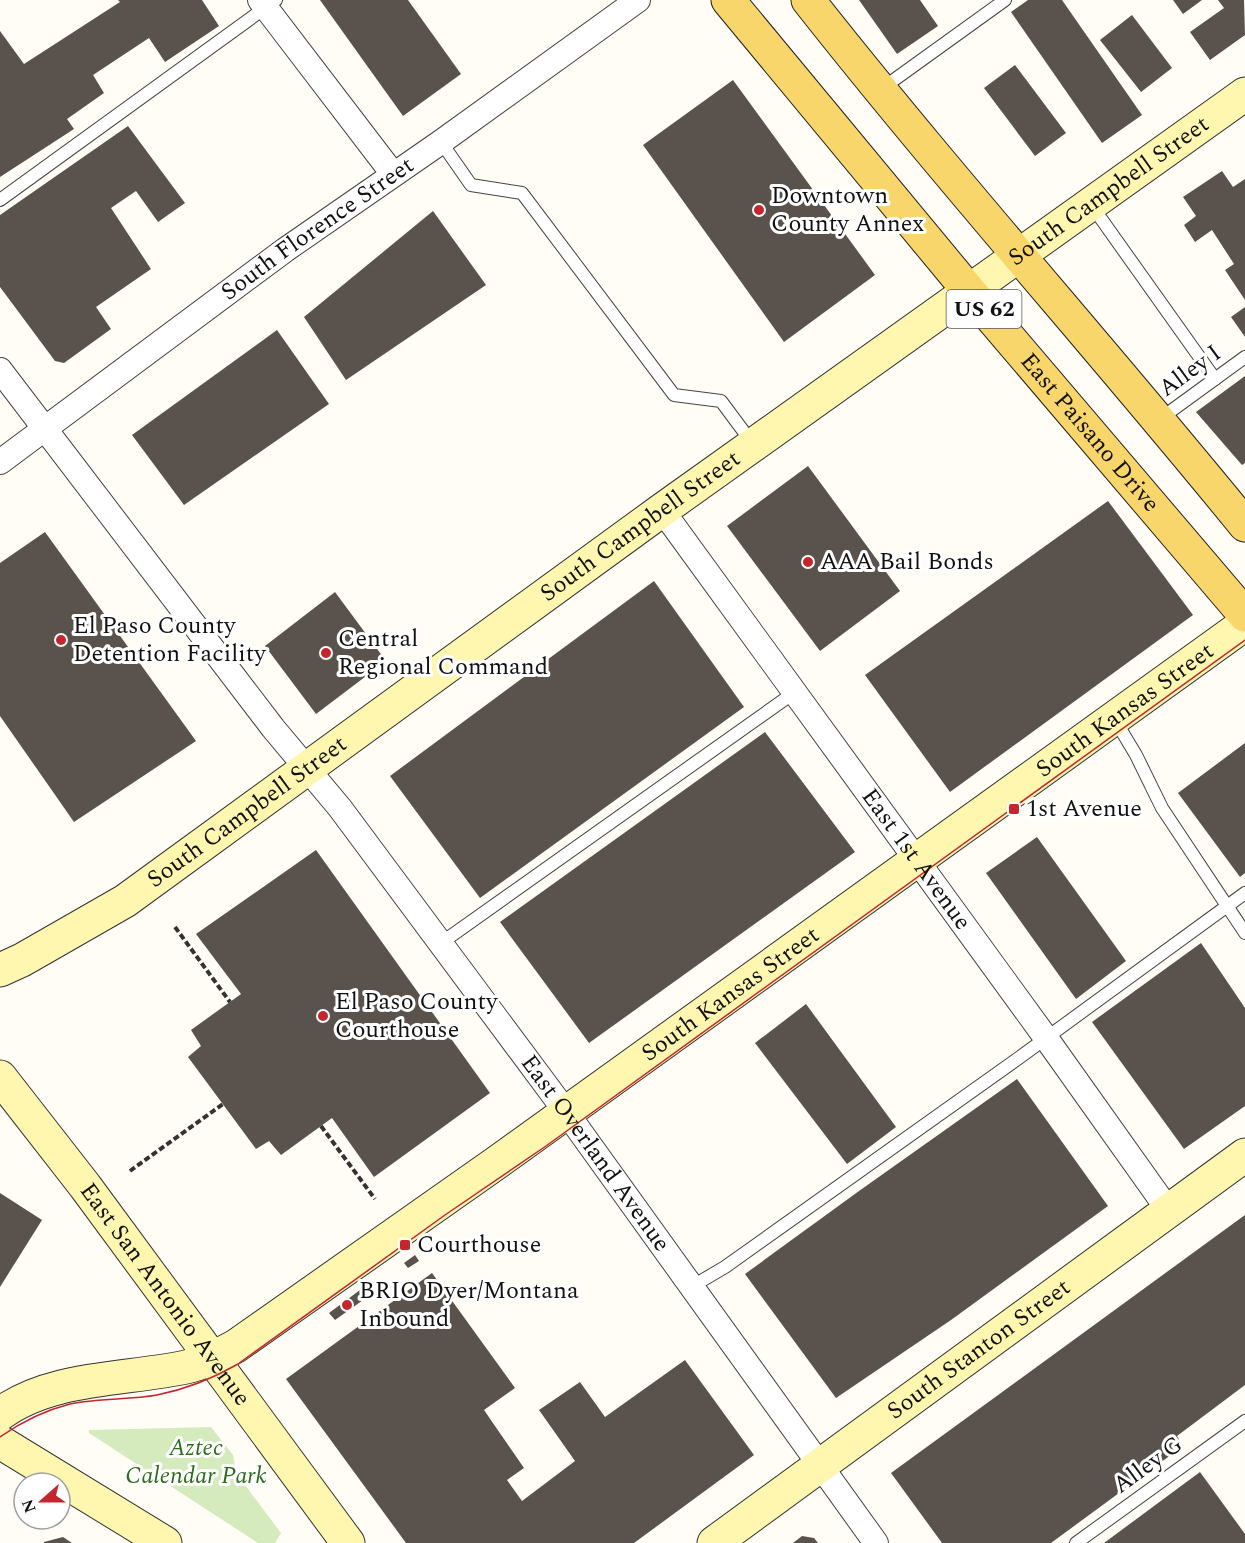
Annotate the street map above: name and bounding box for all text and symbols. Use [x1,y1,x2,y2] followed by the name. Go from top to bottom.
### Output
[1001,107,1217,275] street label: South Campbell Street
[213,148,422,310] street label: South Florence Street
[771,178,924,242] place label: Downtown County Annex
[752,203,766,217] marker: Downtown County Annex
[946,290,1022,328] road number: US 62
[1151,336,1229,406] street label: Alley I
[1011,345,1168,521] street label: East Paisano Drive
[533,441,748,611] street label: South Campbell Street
[820,544,994,580] place label: AAA Bail Bonds
[801,555,815,569] marker: AAA Bail Bonds
[73,608,267,672] place label: El Paso County Detention Facility
[338,621,548,685] place label: Central Regional Command
[54,633,68,647] marker: El Paso County Detention Facility
[1028,634,1222,787] street label: South Kansas Street
[319,646,333,660] marker: Central Regional Command
[140,727,355,897] street label: South Campbell Street
[852,781,980,938] street label: East 1st Avenue
[1026,791,1142,827] place label: 1st Avenue
[1007,802,1021,816] marker: 1st Avenue
[634,918,827,1071] street label: South Kansas Street
[335,984,499,1048] place label: El Paso County Courthouse
[316,1009,330,1023] marker: El Paso County Courthouse
[511,1047,679,1259] street label: East Overland Avenue
[70,1175,260,1414] street label: East San Antonio Avenue
[417,1227,541,1263] place label: Courthouse
[398,1238,412,1252] marker: Courthouse
[879,1270,1078,1429] street label: South Stanton Street
[359,1273,579,1337] place label: BRIO Dyer/Montana Inbound
[340,1298,354,1312] marker: BRIO Dyer/Montana Inbound
[1105,1427,1191,1503] street label: Alley G
[125,1430,267,1494] park label: Aztec Calendar Park
[12,1471,72,1531] north arrow
[15,1496,42,1516] text: N

